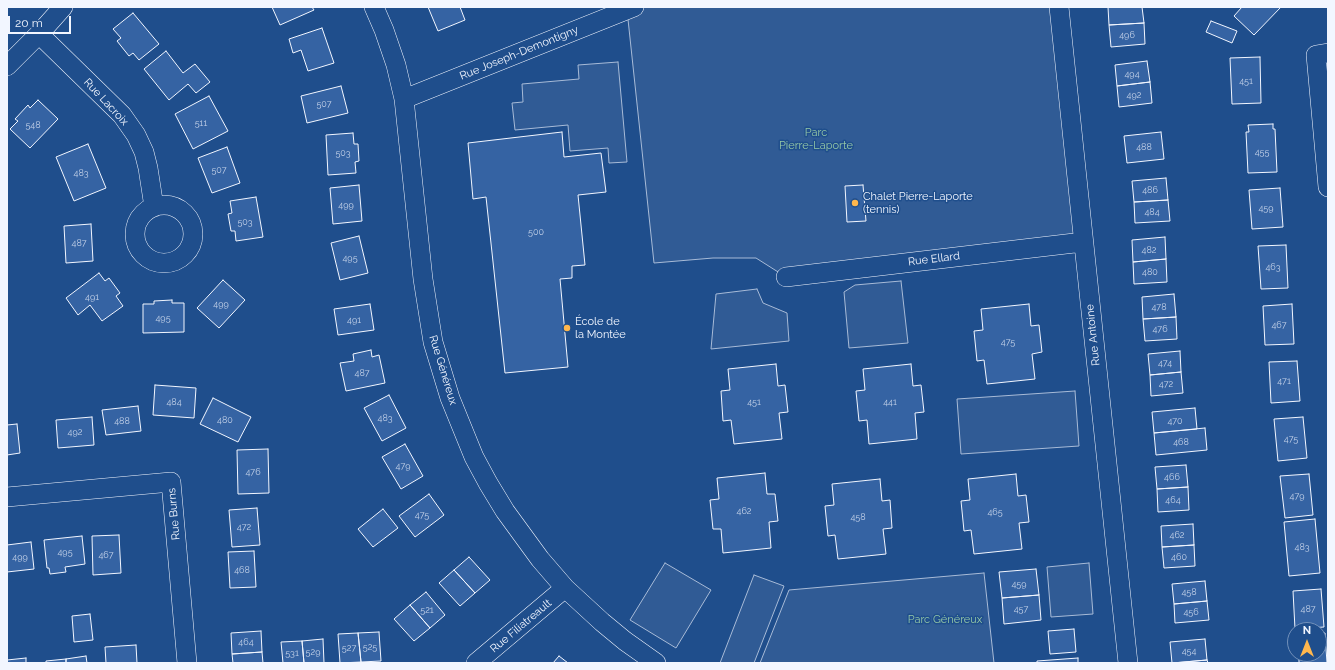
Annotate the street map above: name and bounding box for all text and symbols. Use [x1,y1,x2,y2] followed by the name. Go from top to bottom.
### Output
[10,8,73,34] scale bar
[15,16,43,30] text: 20 m
[458,23,580,83] street label: Rue Joseph-Demontigny
[1119,30,1135,40] house number: 496
[1124,69,1140,79] house number: 494
[81,76,131,128] street label: Rue Lacroix
[1239,76,1253,86] house number: 451
[1127,90,1141,100] house number: 492
[316,99,332,109] house number: 507
[195,118,207,128] house number: 511
[25,120,41,130] house number: 548
[779,126,853,152] park label: Parc Pierre-Laporte
[1136,142,1152,152] house number: 488
[1255,147,1269,157] house number: 455
[335,148,351,158] house number: 503
[211,165,227,175] house number: 507
[73,168,89,178] house number: 483
[1142,185,1158,195] house number: 486
[863,190,973,216] place label: Chalet Pierre-Laporte (tennis)
[850,198,860,208] marker: Chalet Pierre-Laporte (tennis)
[338,200,354,210] house number: 499
[1258,203,1274,213] house number: 459
[1144,207,1160,217] house number: 484
[237,217,253,227] house number: 503
[528,227,544,237] house number: 500
[71,238,87,248] house number: 487
[1142,245,1156,255] house number: 482
[907,249,961,269] street label: Rue Ellard
[342,253,358,263] house number: 495
[1265,262,1281,272] house number: 463
[1142,267,1158,277] house number: 480
[85,292,99,302] house number: 491
[213,299,229,309] house number: 499
[1151,302,1167,312] house number: 478
[1083,303,1103,367] street label: Rue Antoine
[155,313,171,323] house number: 495
[347,315,361,325] house number: 491
[575,315,626,341] place label: École de la Montée
[1271,320,1287,330] house number: 467
[562,323,572,333] marker: École de la Montée
[1152,324,1168,334] house number: 476
[426,333,460,407] street label: Rue Généreux
[1001,337,1015,347] house number: 475
[1158,358,1172,368] house number: 474
[354,368,370,378] house number: 487
[1277,376,1291,386] house number: 471
[1159,379,1173,389] house number: 472
[166,397,182,407] house number: 484
[747,397,761,407] house number: 451
[883,397,897,407] house number: 441
[377,413,393,423] house number: 483
[217,415,233,425] house number: 480
[114,416,130,426] house number: 488
[1167,416,1183,426] house number: 470
[68,427,82,437] house number: 492
[1284,434,1298,444] house number: 475
[1173,437,1189,447] house number: 468
[396,461,410,471] house number: 479
[245,467,261,477] house number: 476
[1164,472,1180,482] house number: 466
[165,487,183,541] street label: Rue Burns
[1290,491,1304,501] house number: 479
[1165,495,1181,505] house number: 464
[736,506,752,516] house number: 462
[987,507,1003,517] house number: 465
[415,510,429,520] house number: 475
[850,512,866,522] house number: 458
[237,522,251,532] house number: 472
[1169,530,1185,540] house number: 462
[1294,542,1310,552] house number: 483
[57,547,73,557] house number: 495
[98,550,114,560] house number: 467
[12,552,28,562] house number: 499
[1171,552,1187,562] house number: 460
[234,565,250,575] house number: 468
[1011,579,1027,589] house number: 459
[1181,587,1197,597] house number: 458
[488,596,554,656] street label: Rue Filiatreault
[1014,604,1028,614] house number: 457
[1300,604,1316,614] house number: 487
[420,605,434,615] house number: 521
[1183,607,1199,617] house number: 456
[908,613,982,627] park label: Parc Généreux
[1287,622,1327,662] north arrow
[1303,624,1311,637] text: N
[238,637,254,647] house number: 464
[363,642,377,652] house number: 525
[342,643,356,653] house number: 527
[1182,646,1196,656] house number: 454
[306,647,320,657] house number: 529
[285,648,299,658] house number: 531

